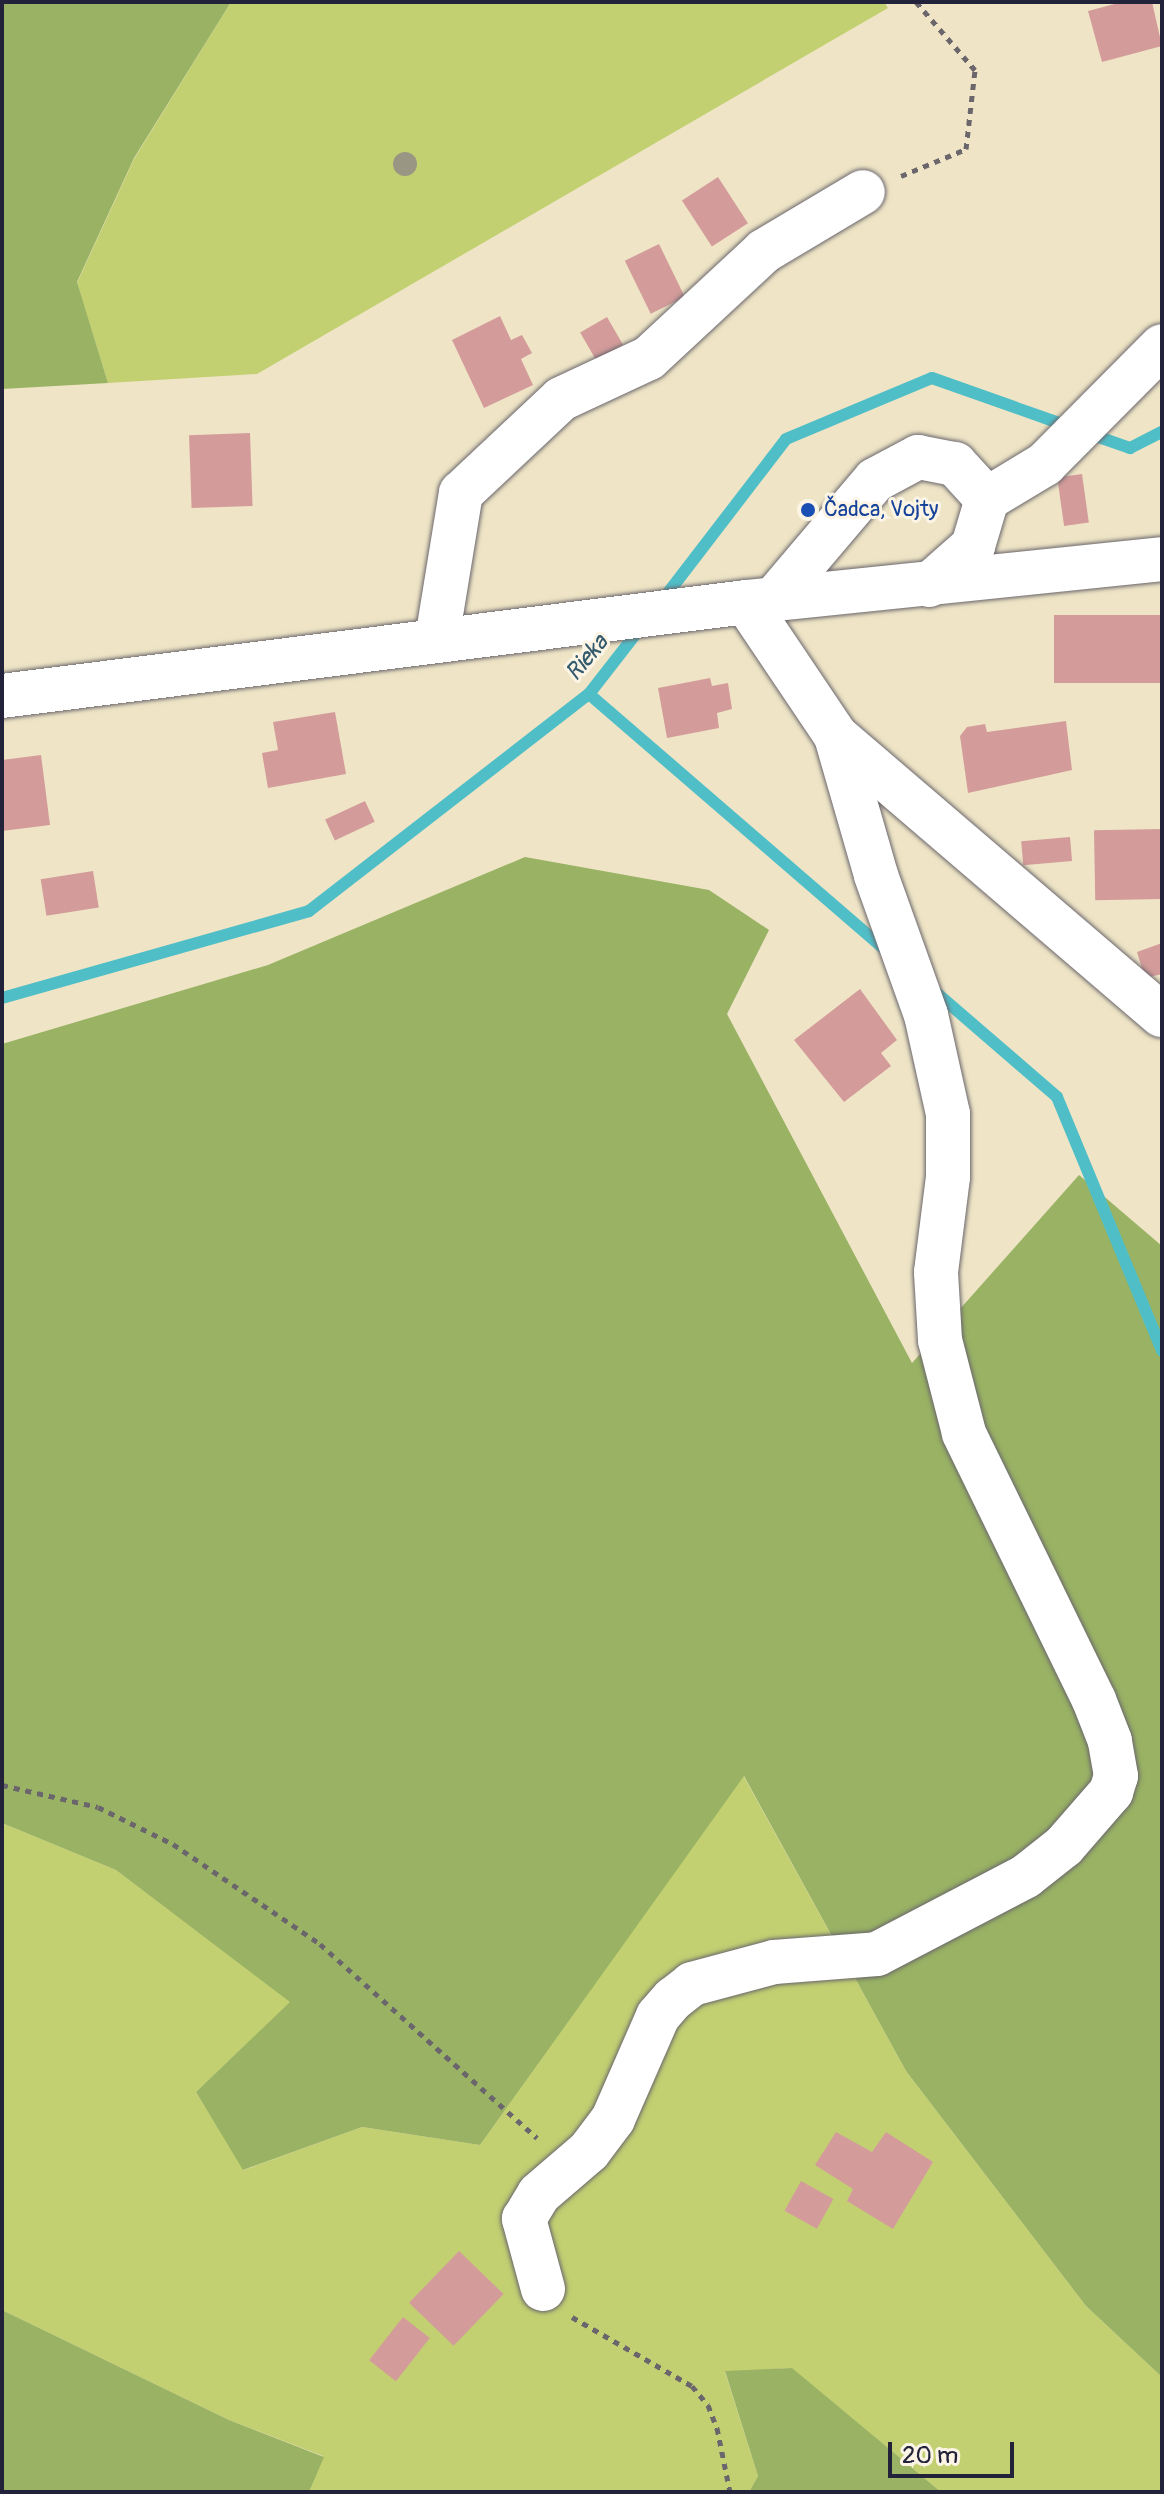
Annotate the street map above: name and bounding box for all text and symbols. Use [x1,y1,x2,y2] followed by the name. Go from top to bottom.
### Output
[824,497,938,523] place label: Čadca, Vojty
[799,501,817,519] marker: Čadca, Vojty
[560,629,614,687] water label: Rieka
[892,2426,1018,2476] scale bar
[902,2441,958,2470] text: 20 m

